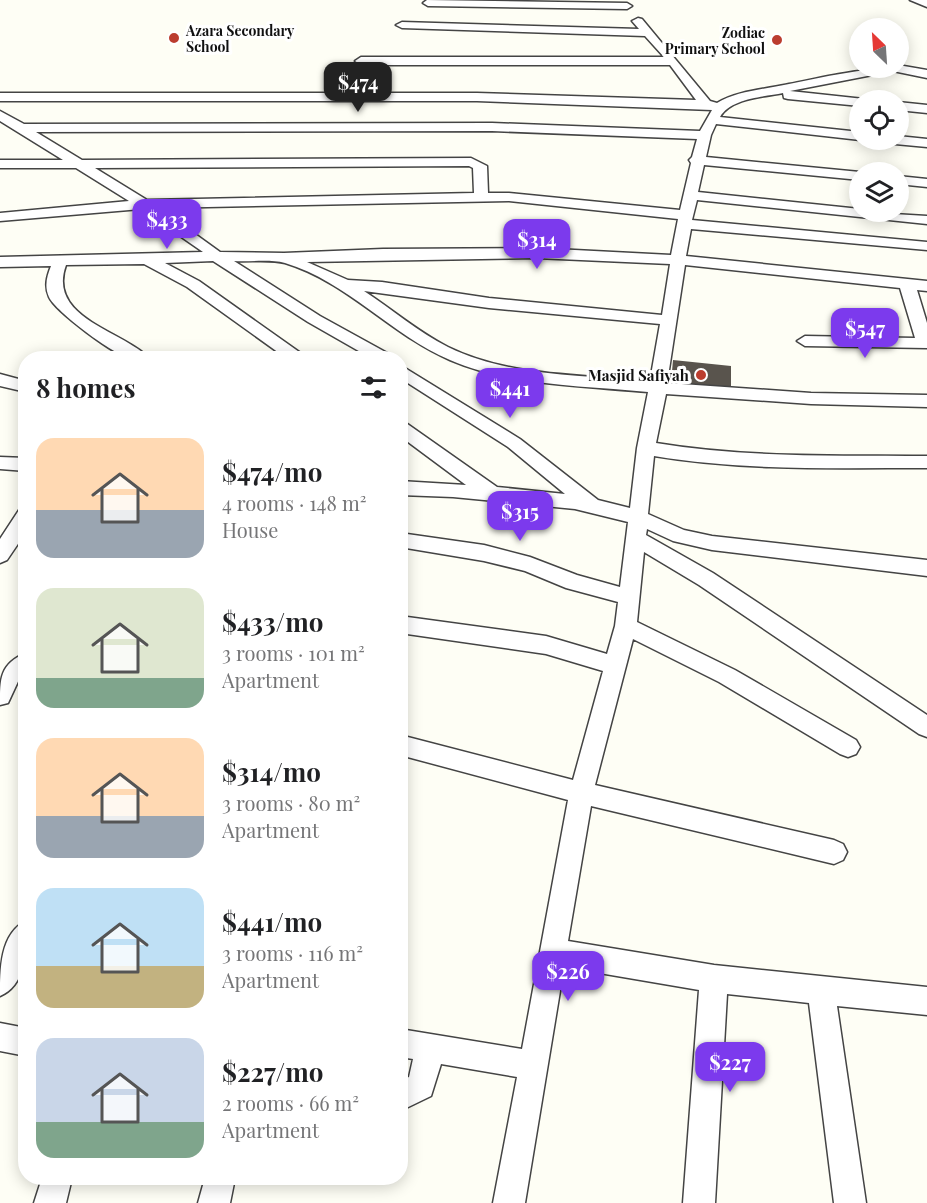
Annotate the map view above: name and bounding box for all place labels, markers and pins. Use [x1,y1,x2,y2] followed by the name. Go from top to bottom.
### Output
[185,21,295,56] place label: Azara Secondary School
[665,23,766,58] place label: Zodiac Primary School
[167,31,181,45] marker: Azara Secondary School
[770,33,784,47] marker: Zodiac Primary School
[322,62,394,113] pin: $474
[131,199,203,250] pin: $433
[501,219,573,270] pin: $314
[829,308,901,359] pin: $547
[588,365,689,385] place label: Masjid Safiyah
[474,368,546,419] pin: $441
[694,368,708,382] marker: Masjid Safiyah
[484,491,556,542] pin: $315
[532,951,604,1002] pin: $226
[694,1042,766,1093] pin: $227

